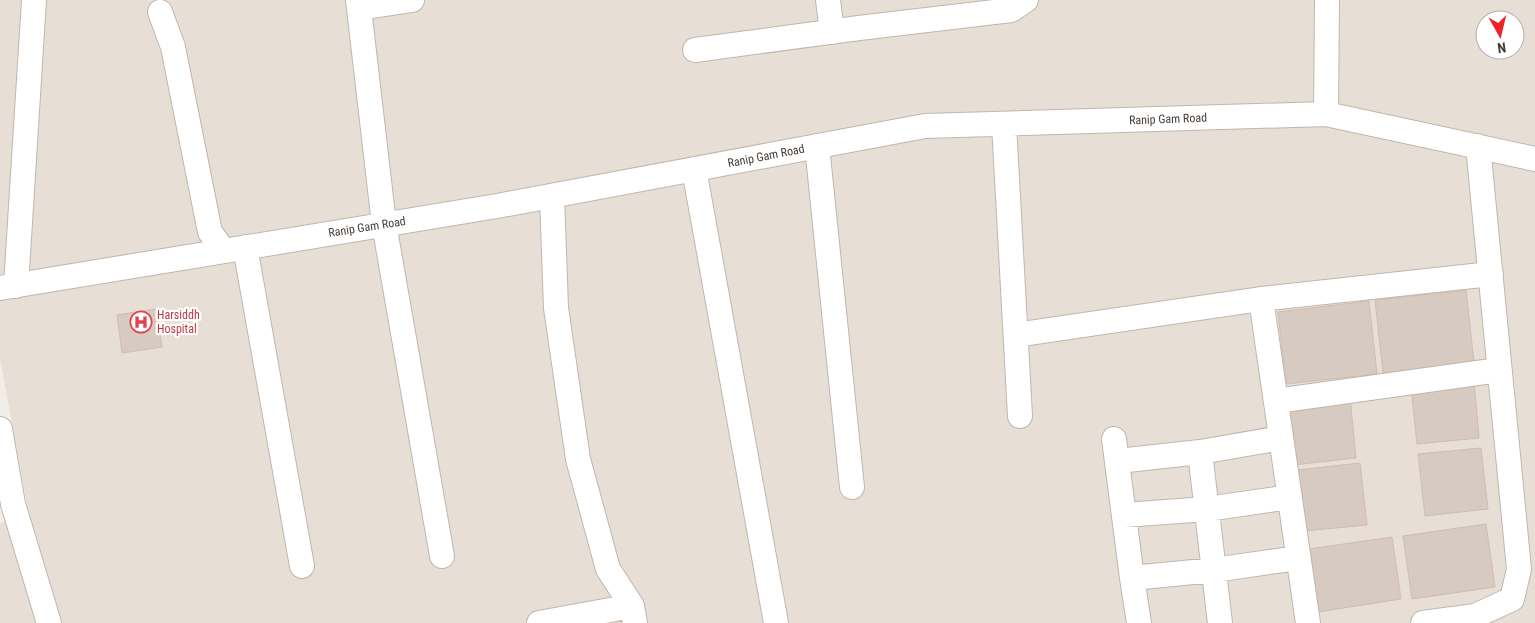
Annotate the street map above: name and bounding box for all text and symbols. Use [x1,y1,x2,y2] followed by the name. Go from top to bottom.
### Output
[1475,10,1525,60] north arrow
[1496,39,1507,56] text: N
[1129,111,1207,127] street label: Ranip Gam Road
[726,142,806,170] street label: Ranip Gam Road
[327,214,407,240] street label: Ranip Gam Road
[157,308,200,336] place label: Harsiddh Hospital
[129,310,153,334] hospital icon: Harsiddh Hospital

